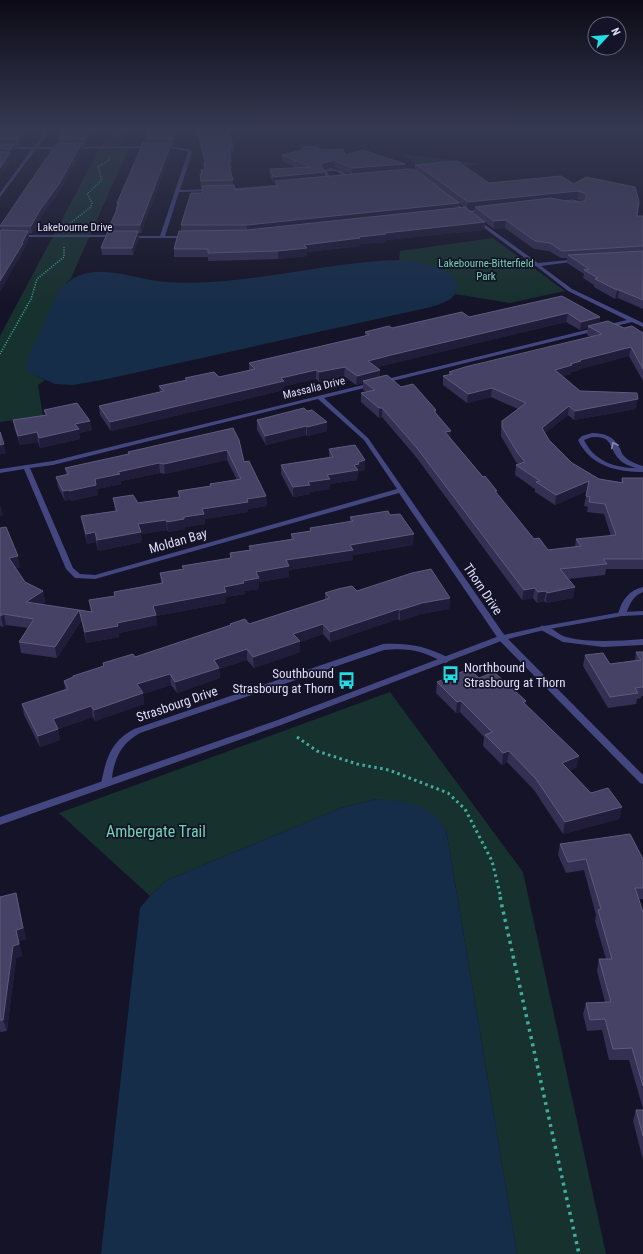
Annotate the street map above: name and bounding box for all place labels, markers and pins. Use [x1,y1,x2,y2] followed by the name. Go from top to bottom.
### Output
[464,660,566,690] place label: Northbound Strasbourg at Thorn
[441,664,461,684] bus stop icon: Northbound Strasbourg at Thorn
[232,666,334,696] place label: Southbound Strasbourg at Thorn
[337,670,357,690] bus stop icon: Southbound Strasbourg at Thorn

